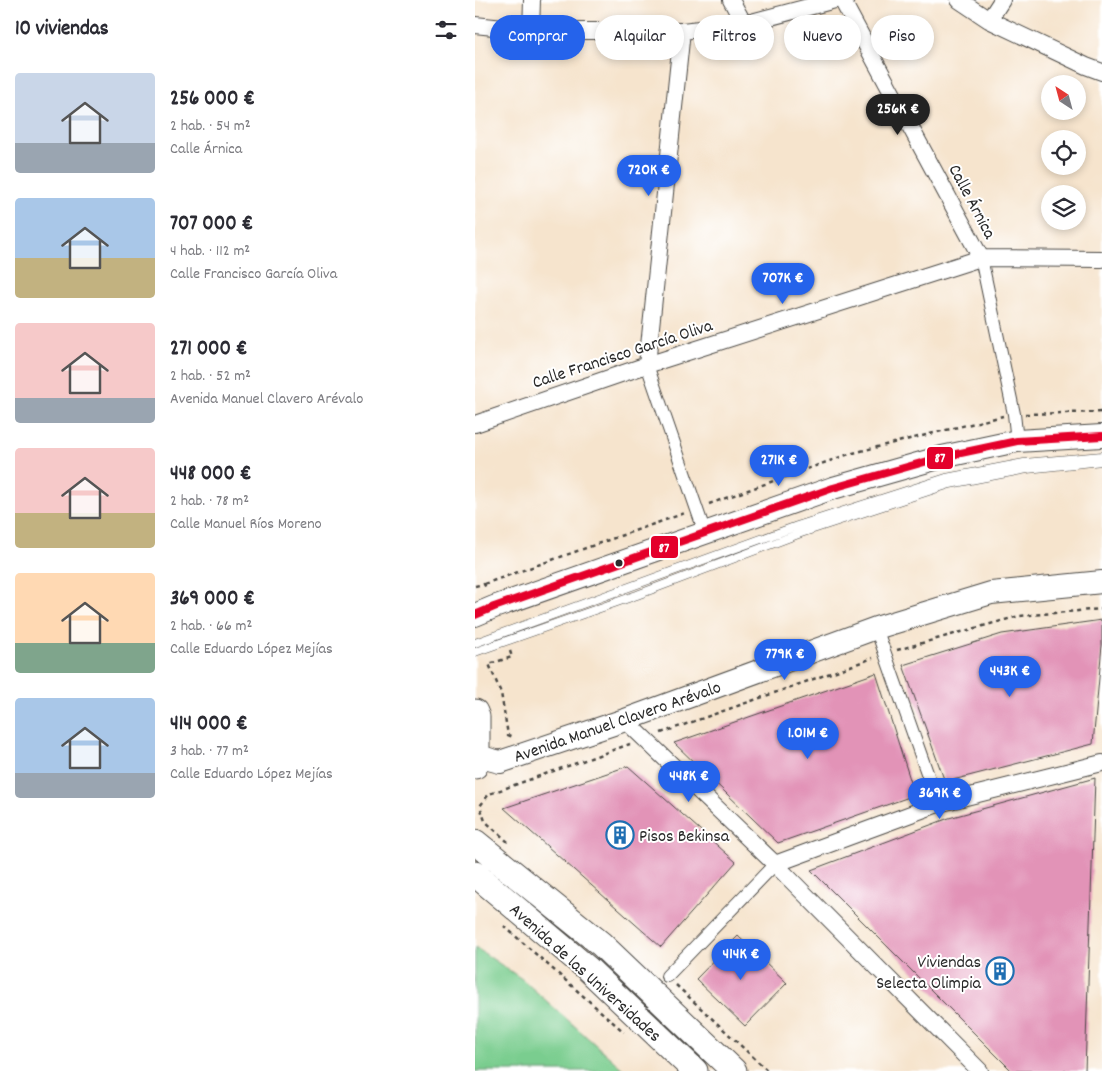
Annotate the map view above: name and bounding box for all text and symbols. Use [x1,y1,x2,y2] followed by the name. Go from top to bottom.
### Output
[15,15,109,45] text: 10 viviendas
[490,15,585,60] chip: Comprar
[595,15,684,60] chip: Alquilar
[694,15,774,60] chip: Filtros
[784,15,861,60] chip: Nuevo
[871,15,934,60] chip: Piso
[432,16,460,44] icon: filters
[1041,75,1086,120] north arrow
[1041,75,1086,230] map controls
[170,85,255,115] text: 256 000 €
[55,93,115,153] icon: home
[857,94,939,136] pin: 256K €
[877,98,919,121] text: 256K €
[170,115,251,138] text: 2 hab. · 54 m²
[1041,130,1086,175] button: locate
[170,138,242,161] text: Calle Árnica
[608,154,690,197] pin: 720K €
[628,159,670,182] text: 720K €
[941,160,1001,244] street label: Calle Árnica
[1041,185,1086,230] button: layers
[170,210,253,240] text: 707 000 €
[55,218,115,278] icon: home
[170,240,250,263] text: 4 hab. · 112 m²
[742,262,824,305] pin: 707K €
[170,263,337,286] text: Calle Francisco García Oliva
[763,267,803,290] text: 707K €
[529,314,717,396] street label: Calle Francisco García Oliva
[170,335,248,365] text: 271 000 €
[55,343,115,403] icon: home
[170,365,251,388] text: 2 hab. · 52 m²
[170,388,363,411] text: Avenida Manuel Clavero Arévalo
[738,444,820,487] pin: 271K €
[926,446,954,470] line badge: 87
[761,449,797,472] text: 271K €
[935,449,946,469] text: 87
[170,460,252,490] text: 448 000 €
[55,468,115,528] icon: home
[170,490,249,513] text: 2 hab. · 78 m²
[170,513,322,536] text: Calle Manuel Ríos Moreno
[650,535,679,559] line badge: 87
[659,539,670,559] text: 87
[614,558,624,568] unlabelled marker
[170,585,255,615] text: 369 000 €
[55,593,115,653] icon: home
[170,615,252,638] text: 2 hab. · 66 m²
[170,638,333,661] text: Calle Eduardo López Mejías
[744,638,826,681] pin: 779K €
[765,643,805,666] text: 779K €
[969,656,1051,698] pin: 443K €
[990,660,1030,683] text: 443K €
[511,676,725,771] street label: Avenida Manuel Clavero Arévalo
[170,710,248,740] text: 414 000 €
[55,718,115,778] icon: home
[762,718,854,760] pin: 1.01M €
[788,722,828,745] text: 1.01M €
[170,740,249,763] text: 3 hab. · 77 m²
[648,760,730,803] pin: 448K €
[170,763,333,786] text: Calle Eduardo López Mejías
[669,765,709,788] text: 448K €
[899,778,981,820] pin: 369K €
[919,782,961,805] text: 369K €
[605,820,635,850] building icon: Pisos Bekinsa
[639,825,730,850] place label: Pisos Bekinsa
[503,899,666,1049] street label: Avenida de las Universidades
[700,938,782,981] pin: 414K €
[723,943,759,966] text: 414K €
[876,951,982,997] place label: Viviendas Selecta Olimpia
[985,956,1015,986] building icon: Viviendas Selecta Olimpia

